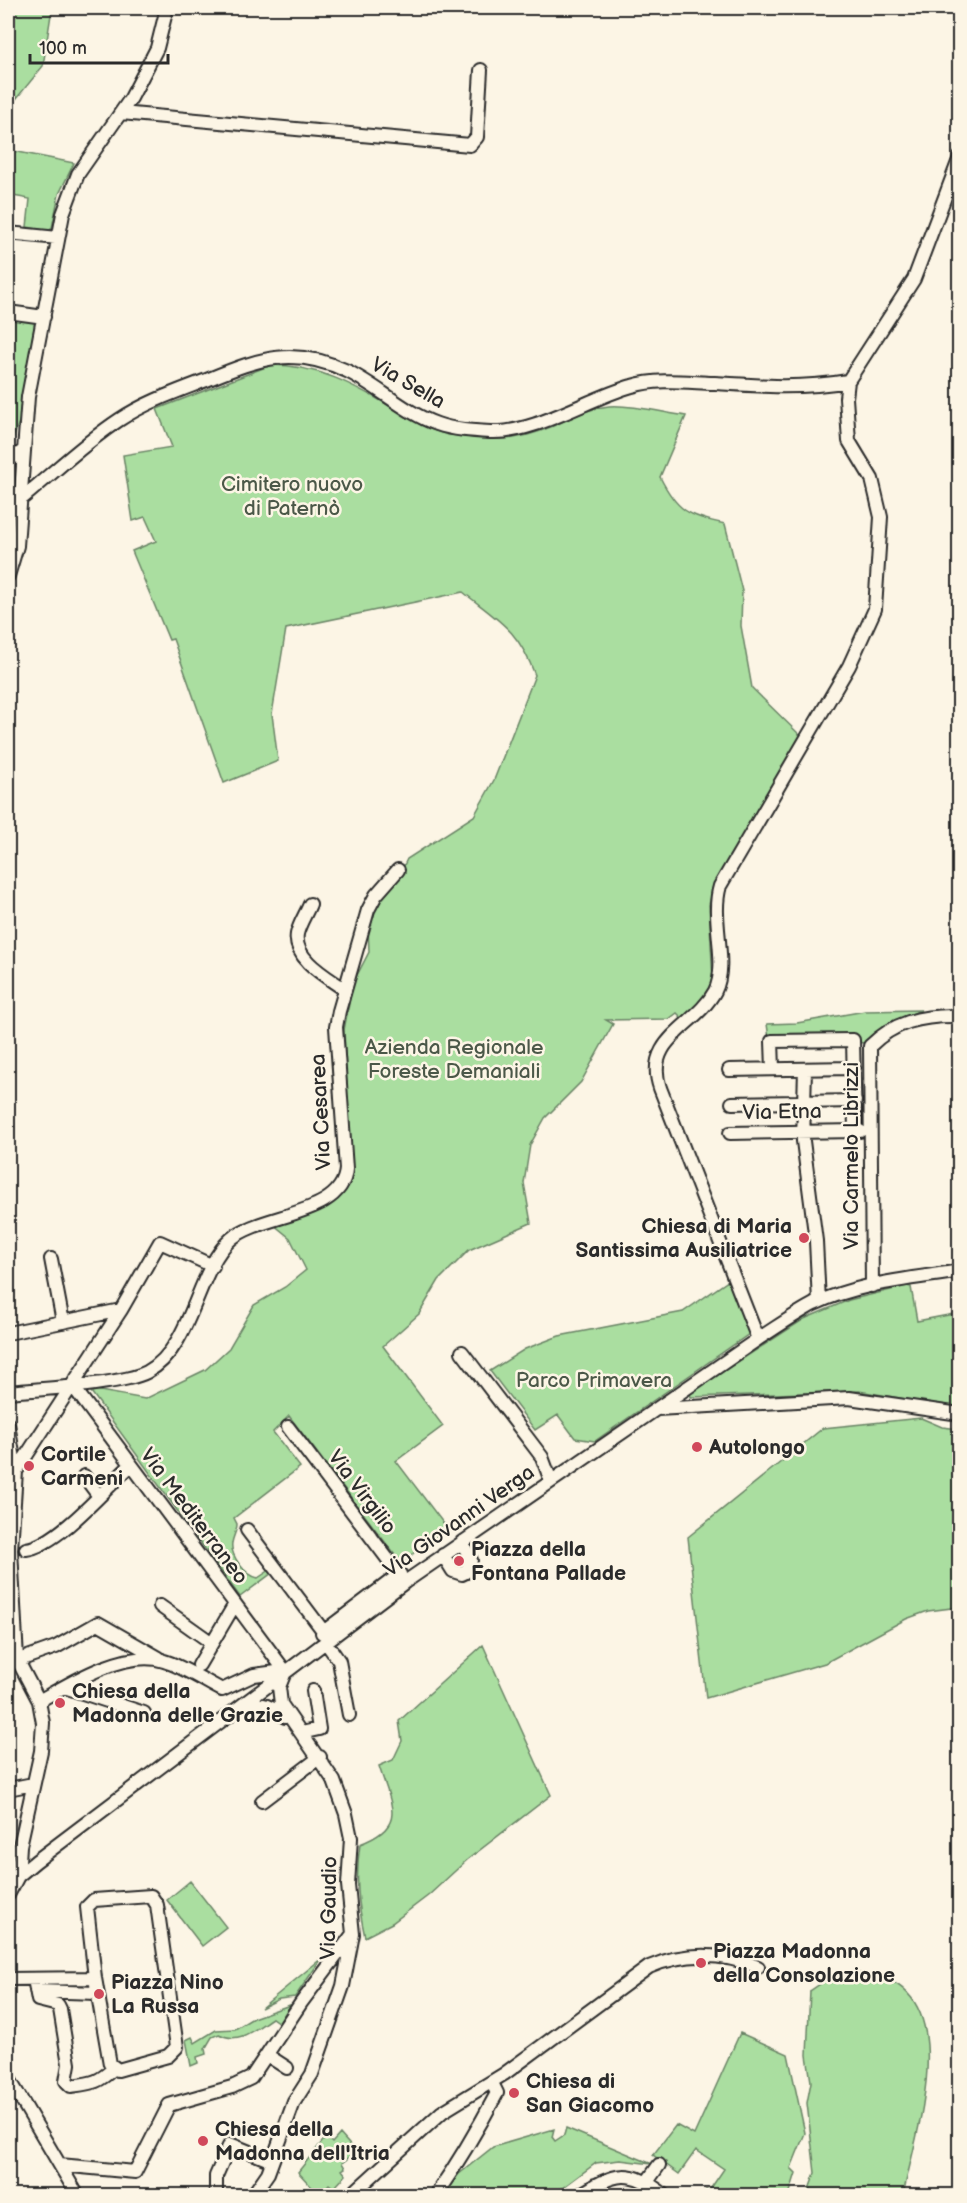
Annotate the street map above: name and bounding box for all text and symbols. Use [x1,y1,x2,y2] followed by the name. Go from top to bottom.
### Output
[30,27,168,65] scale bar
[39,38,87,59] text: 100 m
[367,352,449,414] street label: Via Sella
[221,472,363,521] park label: Cimitero nuovo di Paternò
[365,1035,543,1084] park label: Azienda Regionale Foreste Demaniali
[305,1053,337,1171] street label: Via Cesarea
[839,1062,864,1250] street label: Via Carmelo Librizzi
[742,1099,822,1125] street label: Via Etna
[575,1214,792,1263] place label: Chiesa di Maria Santissima Ausiliatrice
[797,1231,811,1245] marker: Chiesa di Maria Santissima Ausiliatrice
[516,1368,672,1393] park label: Parco Primavera
[708,1435,805,1460] place label: Autolongo
[690,1440,704,1454] marker: Autolongo
[41,1442,123,1491] place label: Cortile Carmeni
[135,1443,253,1589] street label: Via Mediterraneo
[322,1445,402,1539] street label: Via Virgilio
[22,1459,36,1473] marker: Cortile Carmeni
[379,1460,539,1582] street label: Via Giovanni Verga
[471,1537,626,1586] place label: Piazza della Fontana Pallade
[452,1554,466,1568] marker: Piazza della Fontana Pallade
[72,1679,283,1728] place label: Chiesa della Madonna delle Grazie
[53,1696,67,1710] marker: Chiesa della Madonna delle Grazie
[316,1856,342,1960] street label: Via Gaudio
[713,1939,895,1988] place label: Piazza Madonna della Consolazione
[694,1956,708,1970] marker: Piazza Madonna della Consolazione
[111,1970,224,2019] place label: Piazza Nino La Russa
[92,1987,106,2001] marker: Piazza Nino La Russa
[526,2069,654,2118] place label: Chiesa di San Giacomo
[507,2086,521,2100] marker: Chiesa di San Giacomo
[215,2117,390,2166] place label: Chiesa della Madonna dell'Itria
[196,2134,210,2148] marker: Chiesa della Madonna dell'Itria

